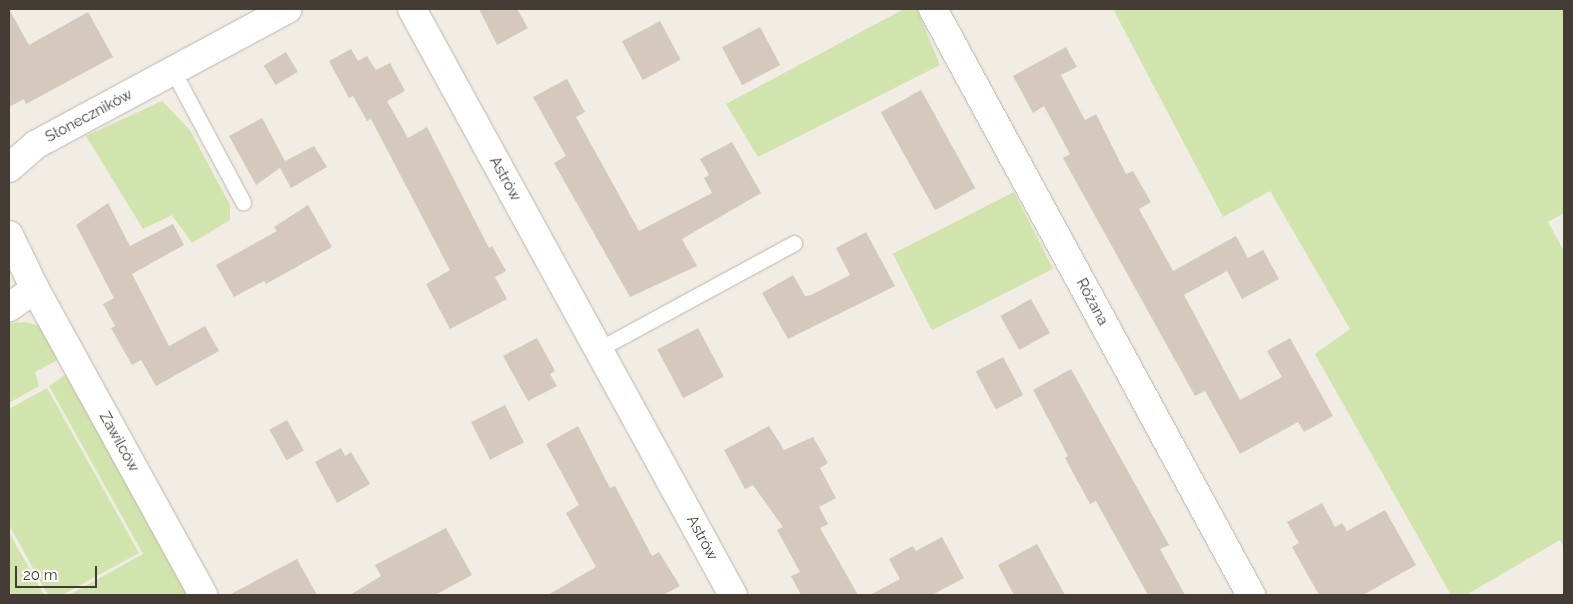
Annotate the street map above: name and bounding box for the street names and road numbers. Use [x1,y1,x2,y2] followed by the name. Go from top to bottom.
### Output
[42,86,136,146] street label: Słoneczników
[485,154,525,204] street label: Astrów
[1072,275,1112,329] street label: Różana
[95,409,143,475] street label: Zawilców
[683,513,721,563] street label: Astrów

